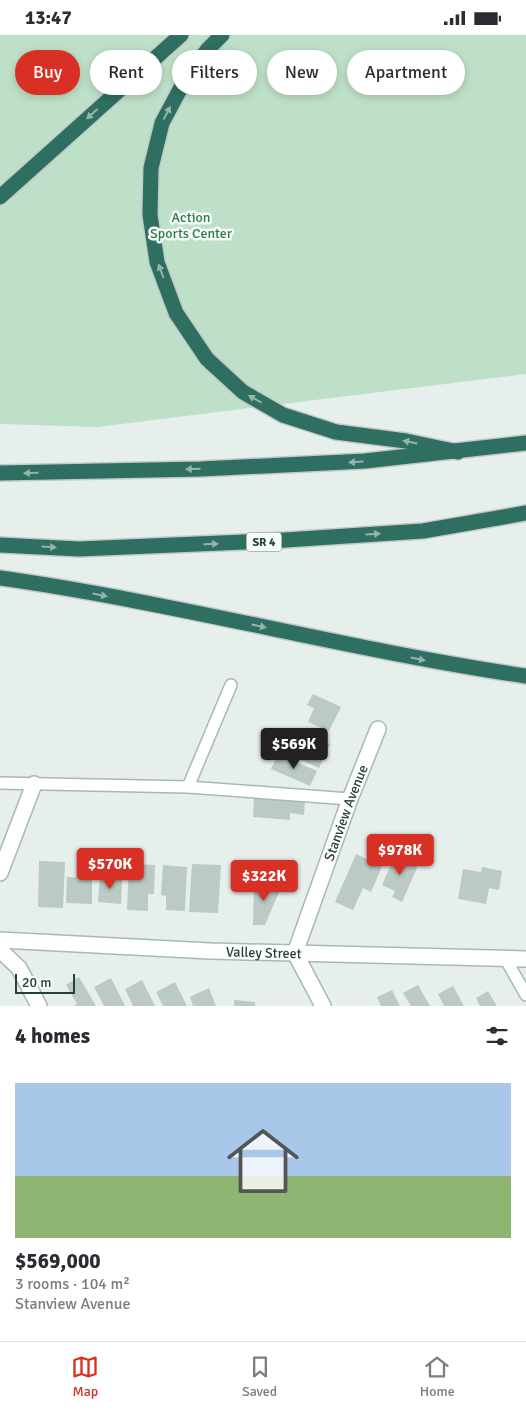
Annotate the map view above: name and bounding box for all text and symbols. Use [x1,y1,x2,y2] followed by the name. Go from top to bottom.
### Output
[25,6,72,30] text: 13:47
[15,50,80,95] chip: Buy
[90,50,162,95] chip: Rent
[172,50,257,95] chip: Filters
[267,50,337,95] chip: New
[347,50,465,95] chip: Apartment
[163,106,172,120] one-way arrow
[87,108,99,120] one-way arrow
[150,209,233,242] park label: Action Sports Center
[157,264,164,279] one-way arrow
[248,395,262,403] one-way arrow
[402,437,418,445] one-way arrow
[348,458,364,466] one-way arrow
[185,466,201,474] one-way arrow
[23,469,39,477] one-way arrow
[366,530,382,538] one-way arrow
[246,533,282,551] road number: SR 4
[203,539,219,547] one-way arrow
[41,544,57,552] one-way arrow
[92,591,107,599] one-way arrow
[252,622,267,630] one-way arrow
[411,655,427,663] one-way arrow
[259,727,329,770] pin: $569K
[272,734,316,754] text: $569K
[321,763,372,863] street label: Stanview Avenue
[365,833,435,876] pin: $978K
[378,840,422,860] text: $978K
[75,847,145,890] pin: $570K
[88,854,132,874] text: $570K
[229,859,299,902] pin: $322K
[242,866,286,886] text: $322K
[226,943,302,962] street label: Valley Street
[15,971,75,994] scale bar
[22,974,51,991] text: 20 m
[483,1022,511,1050] icon: filters
[15,1023,90,1049] text: 4 homes
[218,1116,308,1206] icon: home
[15,1248,101,1274] text: $569,000
[15,1274,130,1294] text: 3 rooms · 104 m²
[15,1294,130,1314] text: Stanview Avenue
[71,1353,99,1400] tab: Map
[242,1353,277,1400] tab: Saved
[420,1353,455,1400] tab: Home

